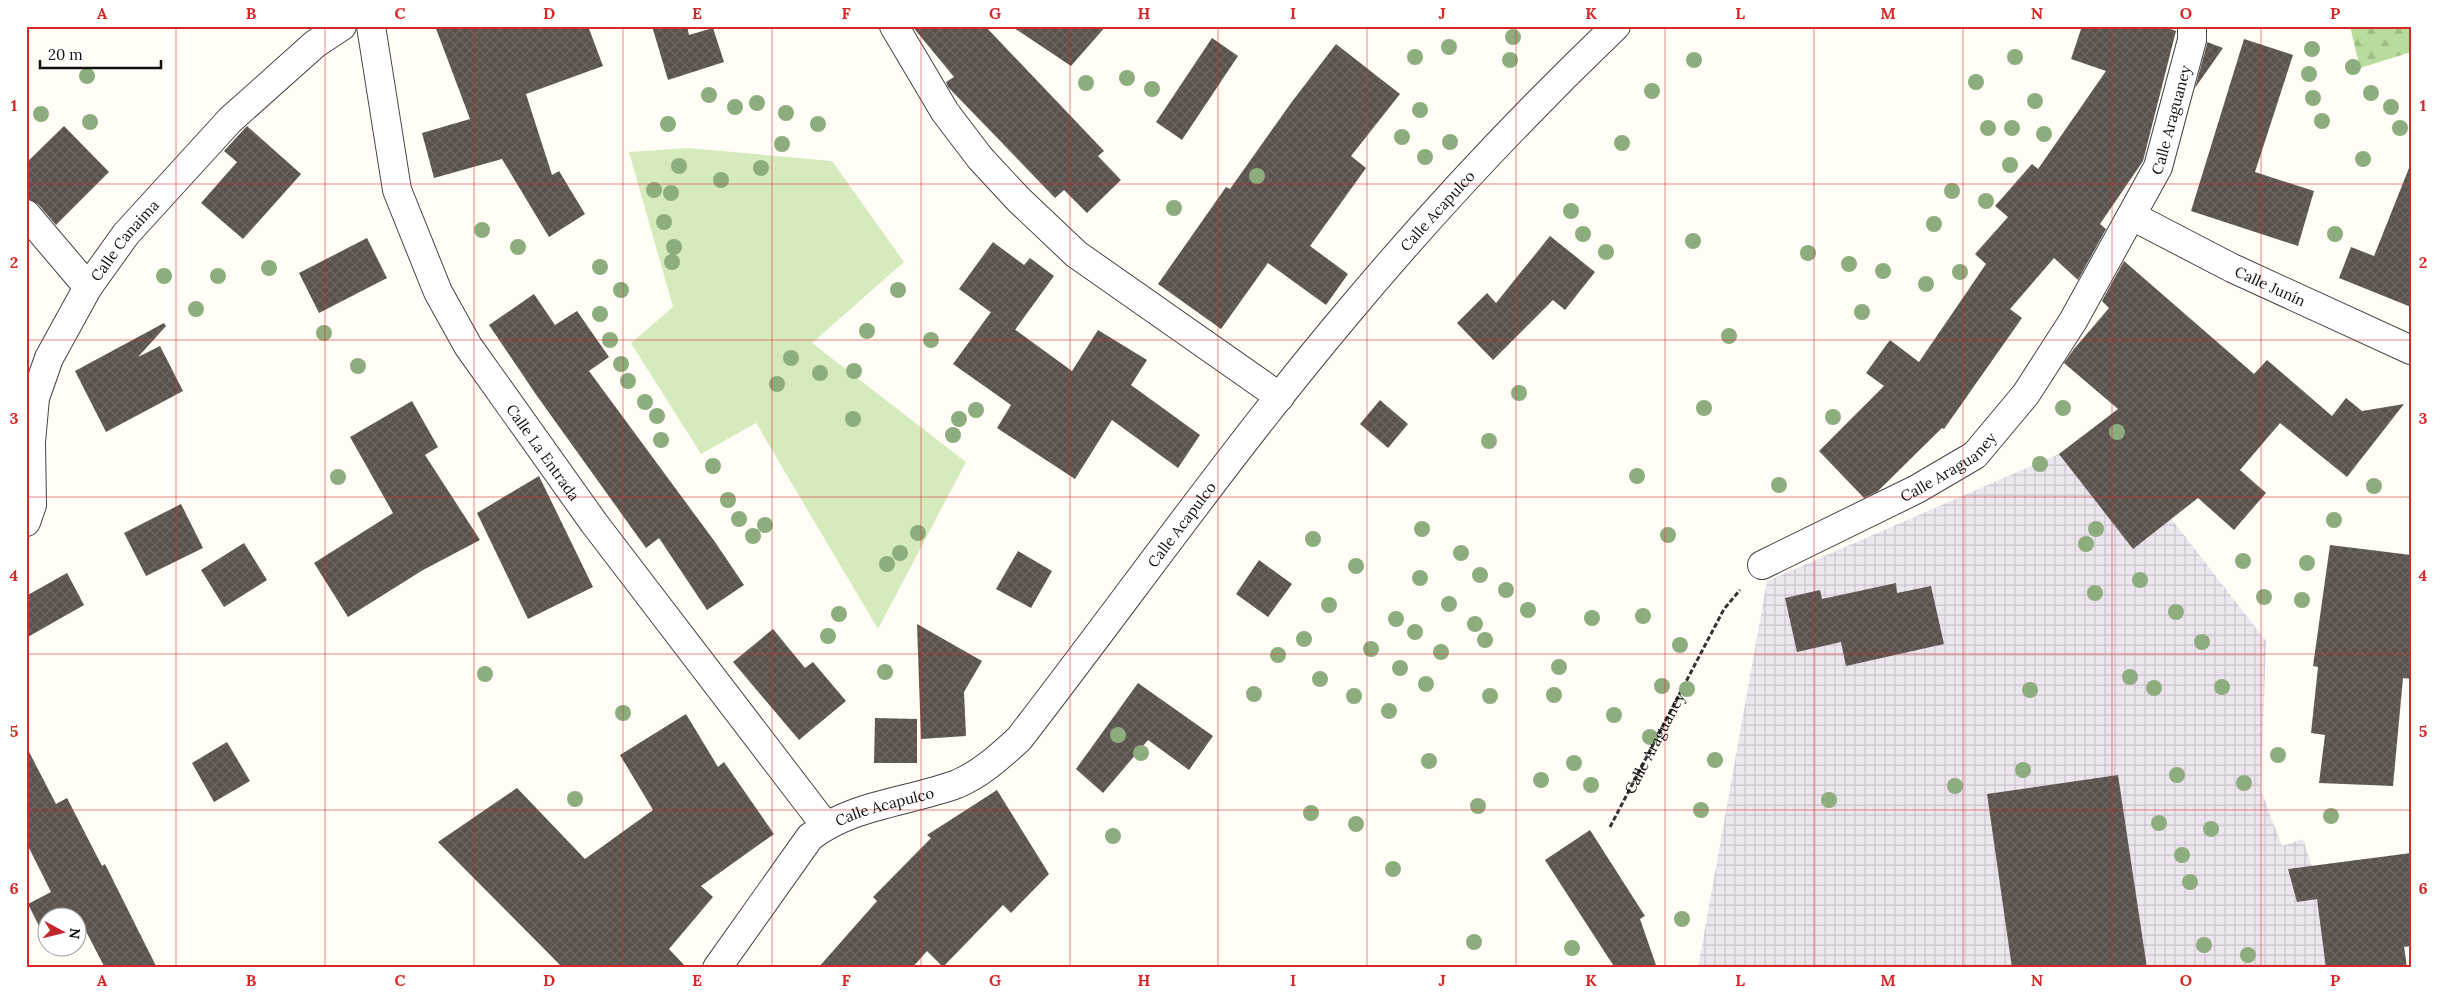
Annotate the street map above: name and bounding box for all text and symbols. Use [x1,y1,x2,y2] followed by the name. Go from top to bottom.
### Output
[97,3,108,23] text: A
[246,3,257,23] text: B
[394,3,406,23] text: C
[543,3,555,23] text: D
[692,3,702,23] text: E
[841,3,851,23] text: F
[989,3,1001,23] text: G
[1138,3,1151,23] text: H
[1290,3,1296,23] text: I
[1438,3,1446,23] text: J
[1585,3,1597,23] text: K
[1735,3,1745,23] text: L
[1880,3,1896,23] text: M
[2031,3,2043,23] text: N
[2180,3,2192,23] text: O
[2330,3,2340,23] text: P
[40,38,161,70] scale bar
[48,45,83,64] text: 20 m
[2146,63,2194,178] street label: Calle Araguaney
[11,95,17,115] text: 1
[2420,95,2426,115] text: 1
[1396,166,1479,255] street label: Calle Acapulco
[86,195,163,285] street label: Calle Canaima
[10,252,18,272] text: 2
[2419,252,2427,272] text: 2
[2232,261,2309,310] street label: Calle Junín
[503,400,585,504] street label: Calle La Entrada
[10,408,19,428] text: 3
[2419,408,2428,428] text: 3
[1897,428,2000,505] street label: Calle Araguaney
[1143,477,1220,571] street label: Calle Acapulco
[10,565,19,585] text: 4
[2419,565,2428,585] text: 4
[1620,689,1688,797] street label: Calle Araguaney
[10,721,19,741] text: 5
[2419,721,2428,741] text: 5
[832,782,936,830] street label: Calle Acapulco
[9,878,19,898] text: 6
[2418,878,2428,898] text: 6
[38,906,88,956] north arrow
[65,927,84,940] text: N
[97,970,108,990] text: A
[246,970,257,990] text: B
[394,970,406,990] text: C
[543,970,555,990] text: D
[692,970,702,990] text: E
[841,970,851,990] text: F
[989,970,1001,990] text: G
[1138,970,1151,990] text: H
[1290,970,1296,990] text: I
[1438,970,1446,990] text: J
[1585,970,1597,990] text: K
[1735,970,1745,990] text: L
[1880,970,1896,990] text: M
[2031,970,2043,990] text: N
[2180,970,2192,990] text: O
[2330,970,2340,990] text: P

